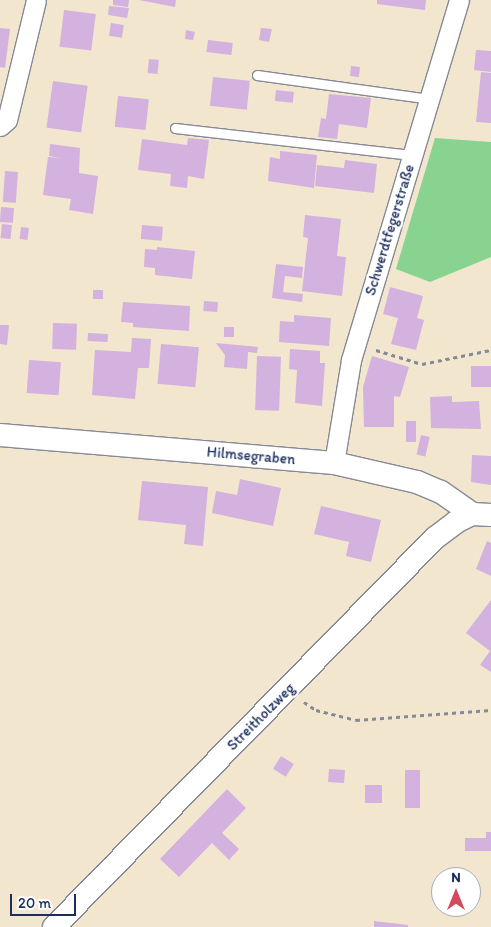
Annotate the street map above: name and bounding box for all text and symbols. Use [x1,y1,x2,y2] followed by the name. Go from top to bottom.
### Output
[361,162,419,298] street label: Schwerdtfegerstraße
[206,443,296,469] street label: Hilmsegraben
[223,679,299,755] street label: Streitholzweg
[431,867,481,917] north arrow
[451,869,461,886] text: N
[12,884,79,916] scale bar
[18,894,51,912] text: 20 m

